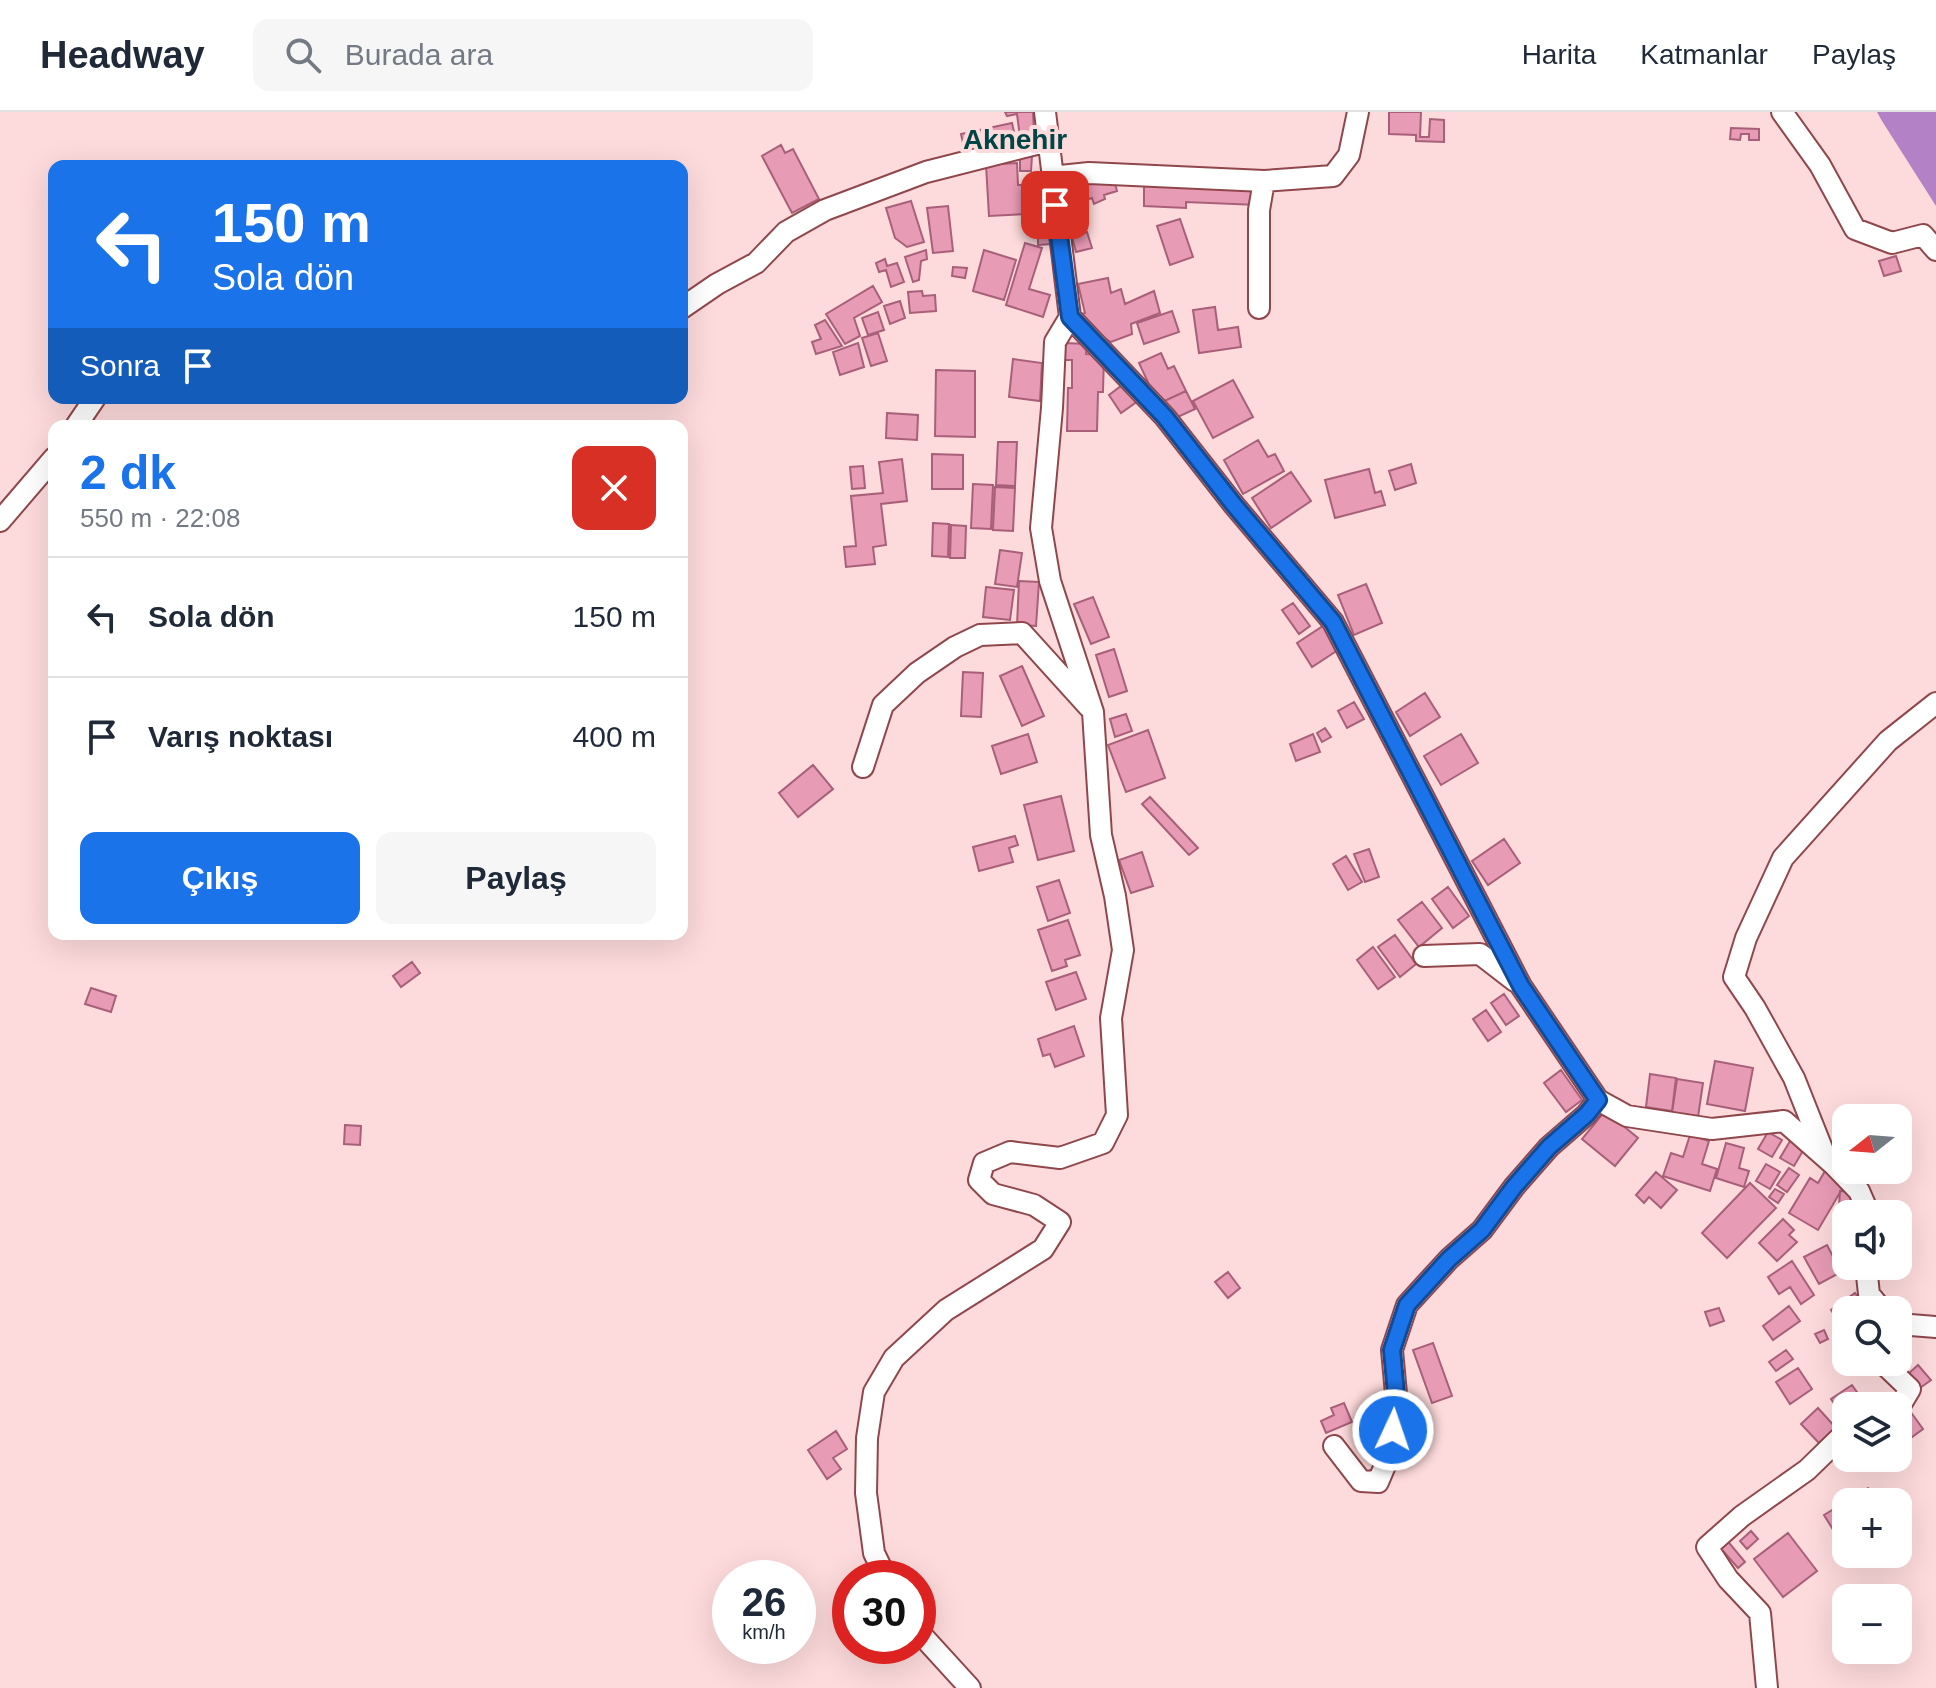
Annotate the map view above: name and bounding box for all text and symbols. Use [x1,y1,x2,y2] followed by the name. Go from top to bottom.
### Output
[253,19,813,91] search box
[281,33,325,77] icon: search
[40,34,205,76] text: Headway
[345,38,493,71] text: Burada ara
[1522,39,1596,70] text: Harita
[1640,39,1768,70] text: Katmanlar
[1812,39,1896,70] text: Paylaş
[963,124,1067,155] district label: Aknehir
[1021,171,1089,239] pin
[1033,183,1077,227] icon: arrive
[212,191,371,254] text: 150 m
[80,192,184,296] icon: left
[212,257,354,298] text: Sola dön
[176,344,220,388] icon: arrive
[80,349,160,382] text: Sonra
[80,446,176,499] text: 2 dk
[572,446,656,530] button: close
[80,503,240,533] text: 550 m · 22:08
[80,595,124,639] icon: left
[148,600,275,633] text: Sola dön
[573,600,656,633] text: 150 m
[80,715,124,759] icon: arrive
[148,720,333,753] text: Varış noktası
[573,720,656,753] text: 400 m
[80,832,360,924] button: Çıkış
[376,832,656,924] button: Paylaş
[1832,1104,1912,1184] north arrow
[1832,1104,1912,1664] map controls
[1832,1200,1912,1280] button: sound
[1832,1296,1912,1376] button: search
[1351,1388,1435,1472] position arrow
[1832,1392,1912,1472] button: layers
[1832,1488,1912,1568] button: +
[832,1560,936,1664] speed limit sign: 30
[742,1580,786,1624] text: 26
[1832,1584,1912,1664] button: −
[742,1621,786,1643] text: km/h

